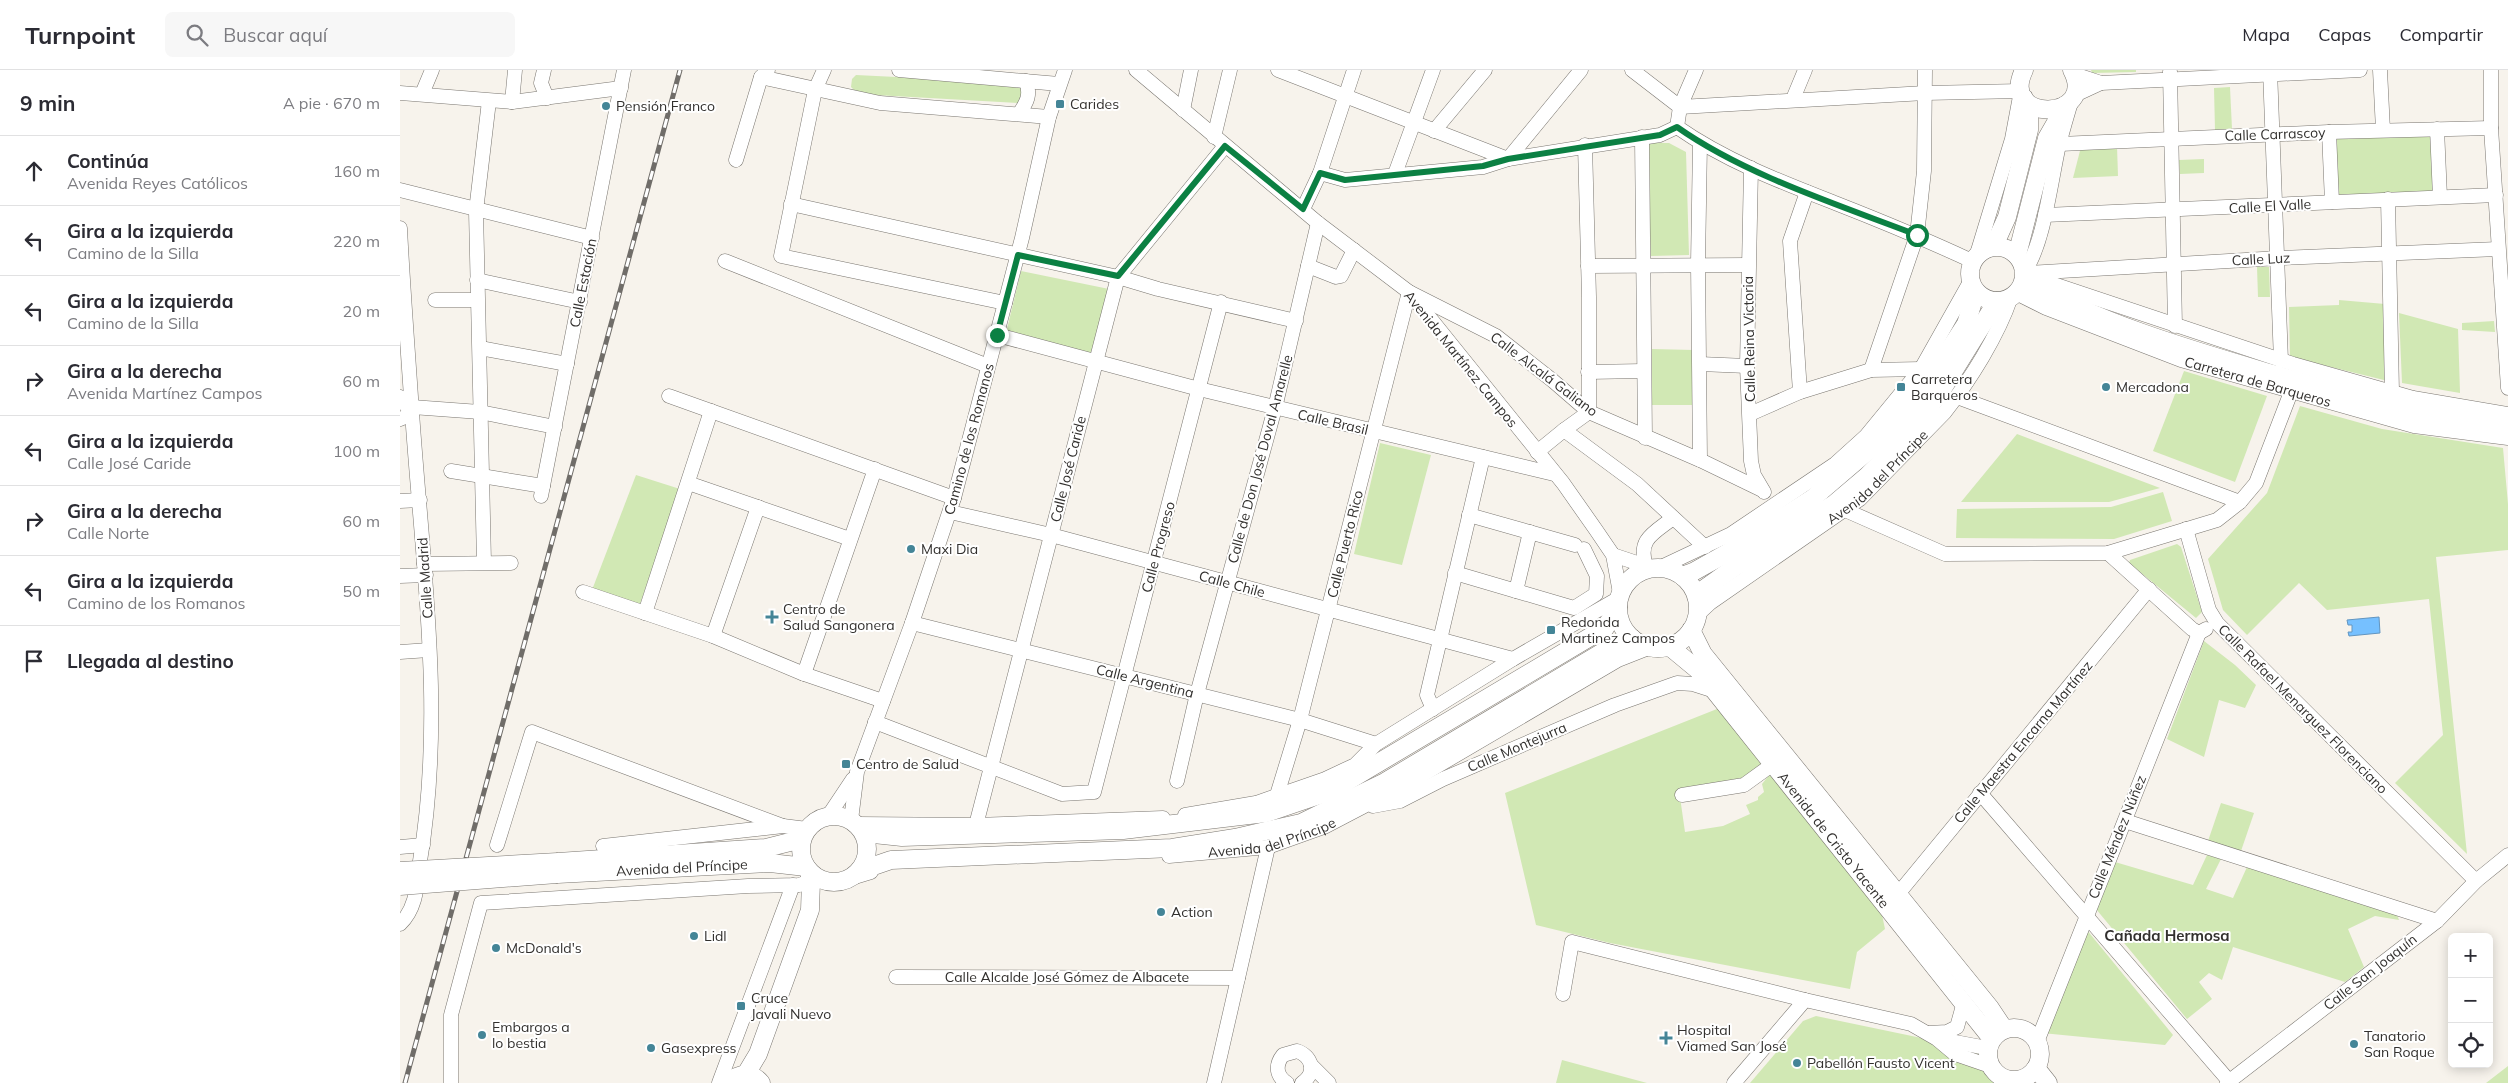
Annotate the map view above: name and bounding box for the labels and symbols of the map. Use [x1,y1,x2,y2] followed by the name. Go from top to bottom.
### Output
[1070,95,1119,113] place label: Carides
[616,97,715,115] place label: Pensión Franco
[1054,98,1066,110] marker: Carides
[600,100,612,112] marker: Pensión Franco
[2224,123,2326,145] street label: Calle Carrascoy
[2228,195,2312,217] street label: Calle El Valle
[1906,224,1929,247] route start
[566,237,600,329] street label: Calle Estación
[2231,248,2291,270] street label: Calle Luz
[1739,276,1759,402] street label: Calle Reina Victoria
[1400,287,1522,431] street label: Avenida Martínez Campos
[986,324,1009,347] route end
[1487,328,1601,420] street label: Calle Alcalá Galiano
[2182,352,2333,411] street label: Carretera de Barqueros
[1223,353,1297,565] street label: Calle de Don José Doval Amarelle
[940,361,998,517] street label: Camino de los Romanos
[1911,370,1978,404] place label: Carretera Barqueros
[2116,378,2189,396] place label: Mercadona
[1895,381,1907,393] marker: Carretera Barqueros
[2100,381,2112,393] marker: Mercadona
[1296,405,1370,439] street label: Calle Brasil
[1046,414,1090,524] street label: Calle José Caride
[1823,426,1932,528] street label: Avenida del Príncipe
[1323,488,1367,600] street label: Calle Puerto Rico
[1137,499,1179,595] street label: Calle Progreso
[413,537,437,619] street label: Calle Madrid
[921,540,978,558] place label: Maxi Dia
[905,543,917,555] marker: Maxi Dia
[1197,567,1267,601] street label: Calle Chile
[783,600,895,634] place label: Centro de Salud Sangonera
[765,610,779,624] marker: Centro de Salud Sangonera
[1561,613,1675,647] place label: Redonda Martinez Campos
[2214,620,2392,798] street label: Calle Rafael Menarguez Florenciano
[1545,624,1557,636] marker: Redonda Martinez Campos
[1950,657,2096,827] street label: Calle Maestra Encarna Martínez
[1094,660,1196,702] street label: Calle Argentina
[1465,718,1569,776] street label: Calle Montejurra
[856,755,959,773] place label: Centro de Salud
[840,758,852,770] marker: Centro de Salud
[1774,768,1893,912] street label: Avenida de Cristo Yacente
[2084,772,2150,902] street label: Calle Méndez Núñez
[1207,813,1339,861] street label: Avenida del Príncipe
[616,855,748,880] street label: Avenida del Príncipe
[1171,903,1213,921] place label: Action
[1155,906,1167,918] marker: Action
[2104,926,2230,945] district label: Cañada Hermosa
[704,927,727,945] place label: Lidl
[688,930,700,942] marker: Lidl
[2320,930,2420,1014] street label: Calle San Joaquín
[506,939,582,957] place label: McDonald's
[490,942,502,954] marker: McDonald's
[945,968,1189,986] street label: Calle Alcalde José Gómez de Albacete
[751,989,831,1023] place label: Cruce Javali Nuevo
[735,1000,747,1012] marker: Cruce Javali Nuevo
[492,1018,570,1052] place label: Embargos a lo bestia
[1677,1021,1787,1055] place label: Hospital Viamed San José
[2364,1027,2435,1061] place label: Tanatorio San Roque
[476,1029,488,1041] marker: Embargos a lo bestia
[1659,1031,1673,1045] marker: Hospital Viamed San José
[2348,1038,2360,1050] marker: Tanatorio San Roque
[661,1039,737,1057] place label: Gasexpress
[645,1042,657,1054] marker: Gasexpress
[1807,1054,1955,1072] place label: Pabellón Fausto Vicent
[1791,1057,1803,1069] marker: Pabellón Fausto Vicent

